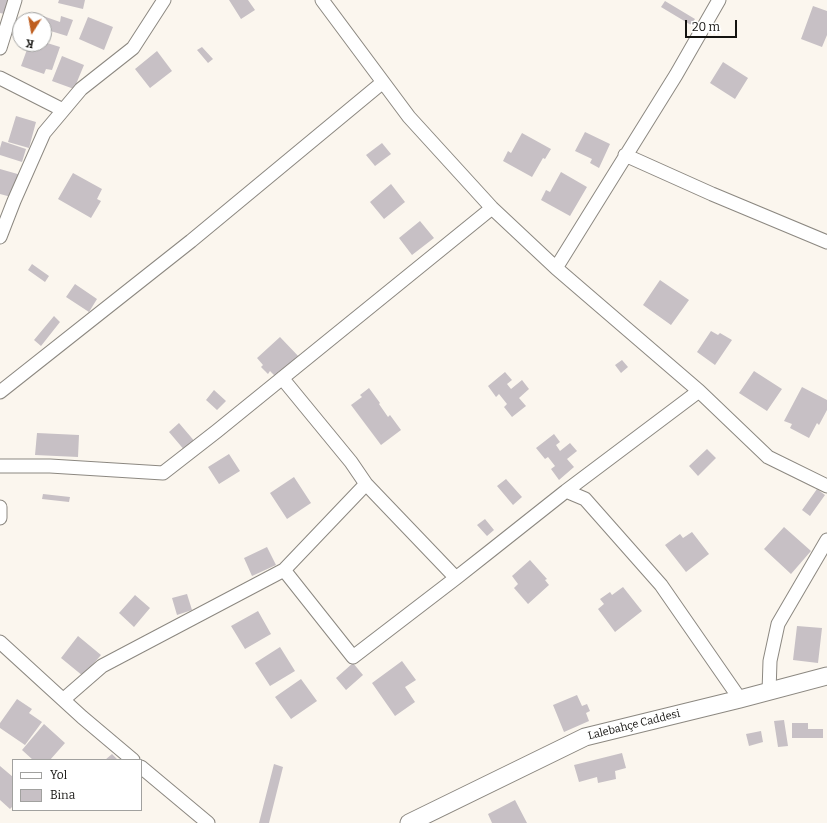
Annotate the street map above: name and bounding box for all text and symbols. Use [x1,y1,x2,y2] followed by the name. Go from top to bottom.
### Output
[12,12,52,52] north arrow
[687,12,739,38] scale bar
[692,20,720,34] text: 20 m
[25,36,35,50] text: K
[587,707,681,743] street label: Lalebahçe Caddesi
[12,759,142,811] legend
[50,768,67,782] text: Yol
[50,788,75,802] text: Bina

